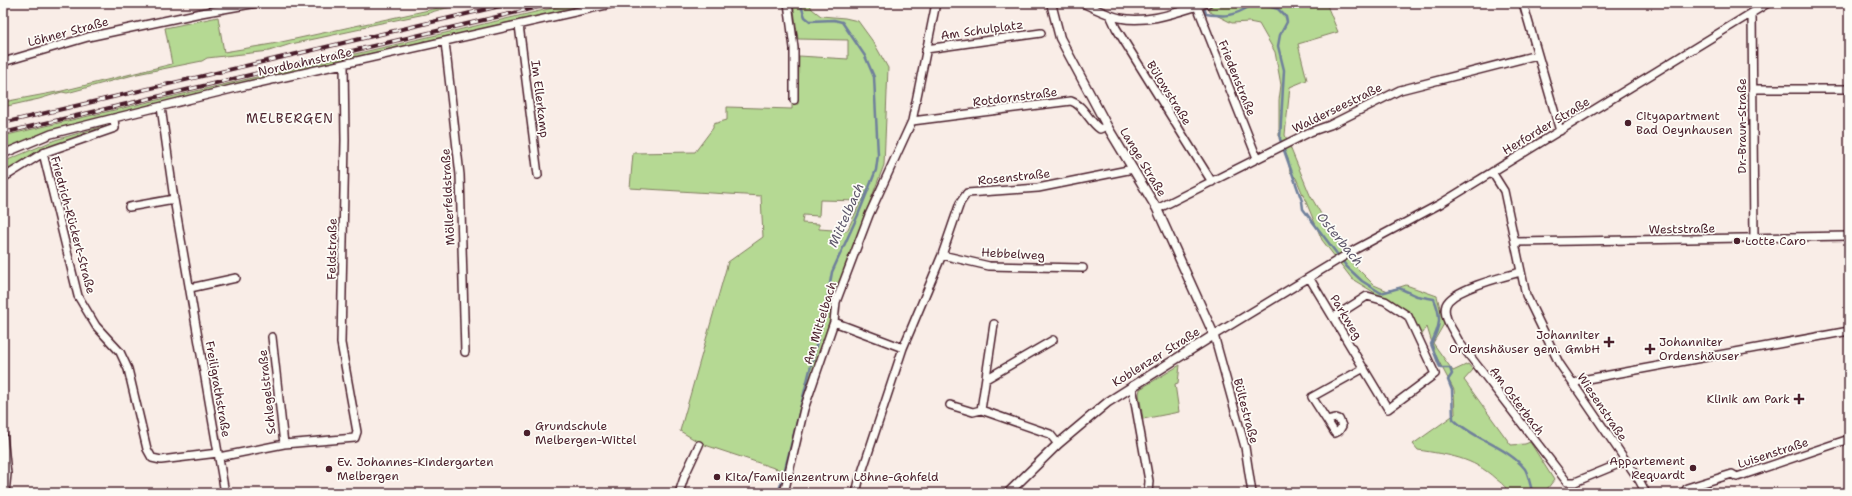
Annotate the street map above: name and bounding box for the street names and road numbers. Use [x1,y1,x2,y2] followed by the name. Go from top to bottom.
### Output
[26,13,110,50] street label: Löhner Straße
[940,16,1024,44] street label: Am Schulplatz
[1214,38,1260,119] street label: Friedenstraße
[256,44,354,80] street label: Nordbahnstraße
[1143,58,1195,128] street label: Bülowstraße
[527,59,553,139] street label: Im Ellerkamp
[1734,78,1750,174] street label: Dr.-Braun-Straße
[1289,79,1385,137] street label: Walderseestraße
[972,84,1058,110] street label: Rotdornstraße
[1499,93,1593,158] street label: Herforder Straße
[1116,124,1170,200] street label: Lange Straße
[437,148,459,246] street label: Möllerfeldstraße
[47,154,99,296] street label: Friedrich-Rückert-Straße
[977,165,1051,189] street label: Rosenstraße
[323,218,341,280] street label: Feldstraße
[1649,220,1716,238] street label: Weststraße
[981,244,1045,264] street label: Hebbelweg
[800,280,840,366] street label: Am Mittelbach
[1326,291,1366,343] street label: Parkweg
[1109,323,1203,390] street label: Koblenzer Straße
[202,340,234,439] street label: Freiligrathstraße
[255,349,279,435] street label: Schlegelstraße
[1486,364,1548,438] street label: Am Osterbach
[1573,370,1631,444] street label: Wiesenstraße
[1230,377,1262,446] street label: Bültestraße
[1736,434,1811,472] street label: Luisenstraße

